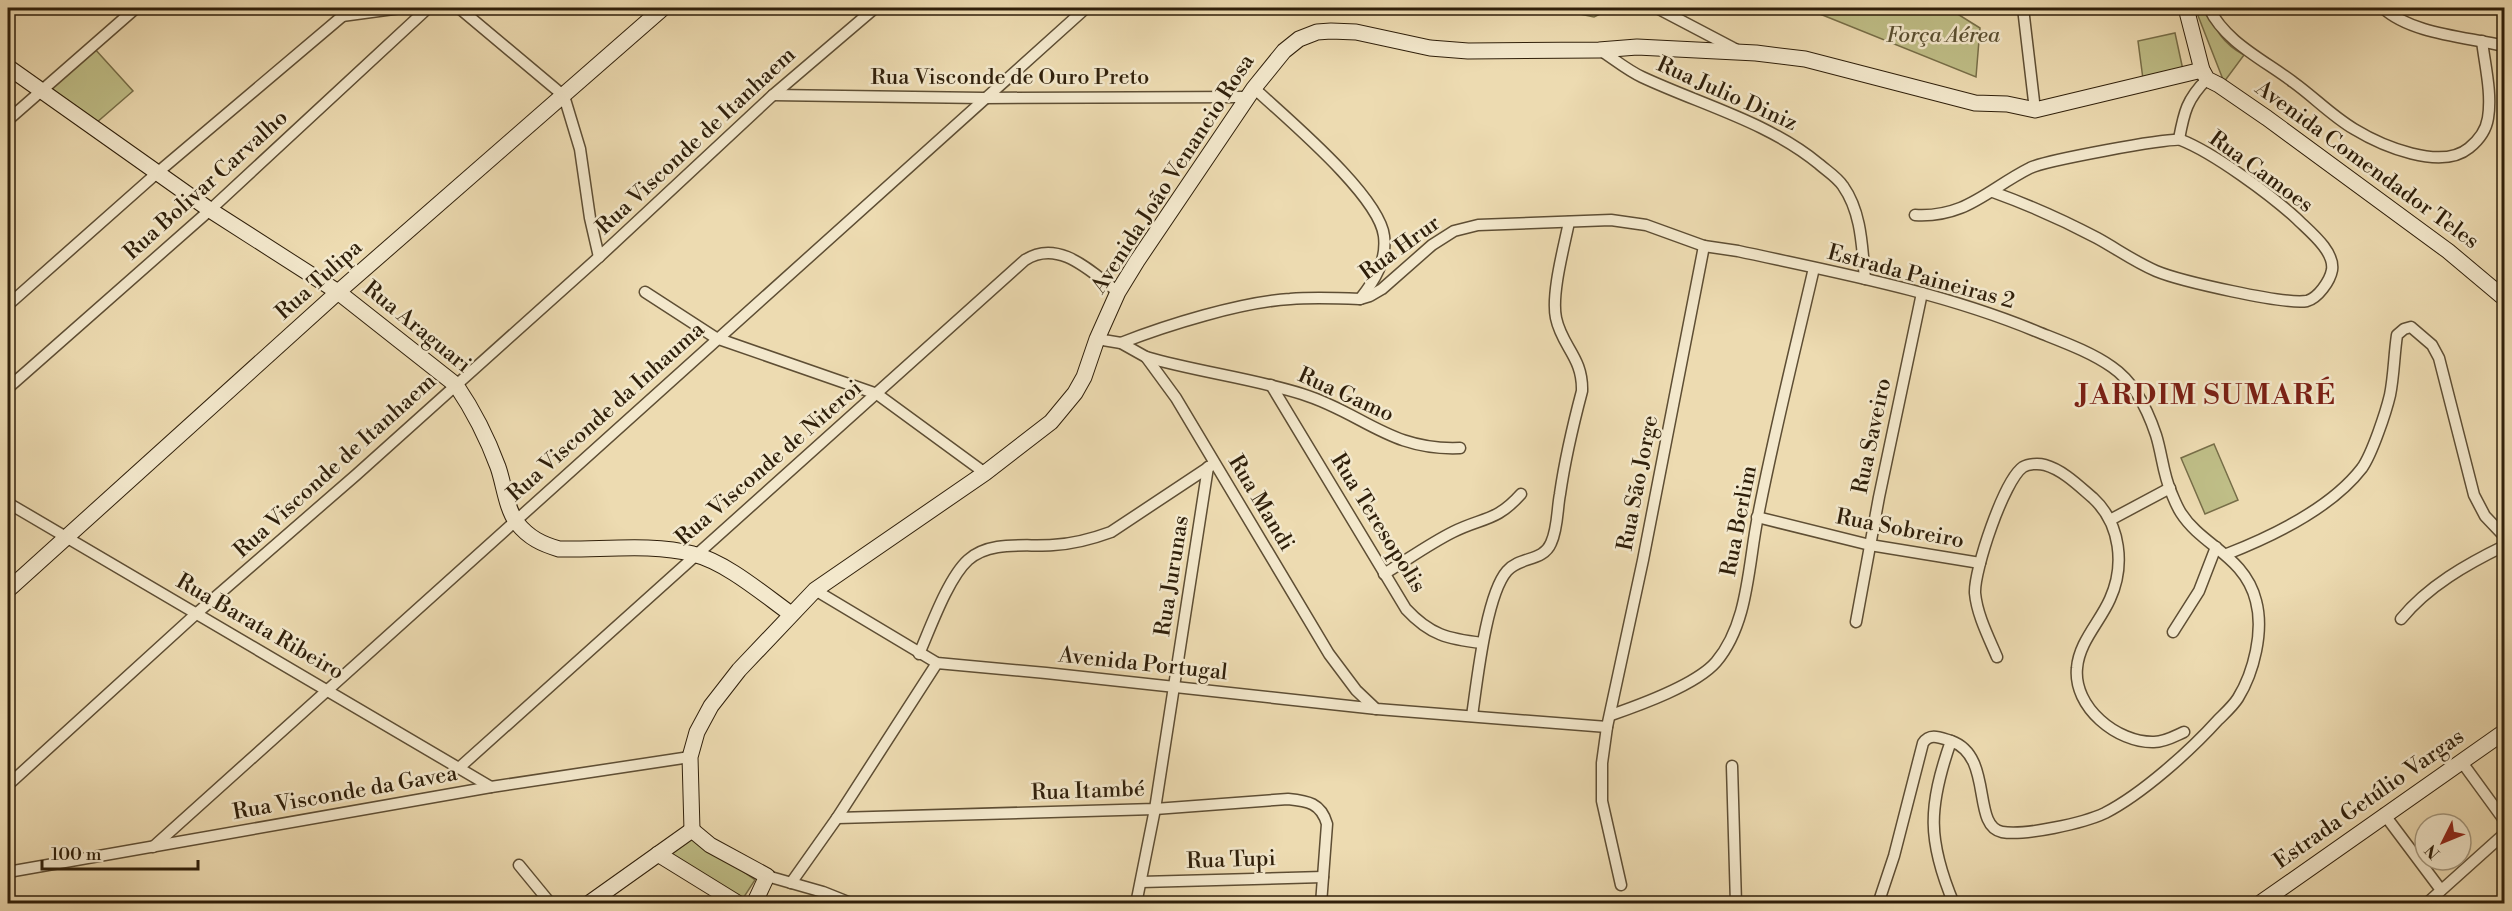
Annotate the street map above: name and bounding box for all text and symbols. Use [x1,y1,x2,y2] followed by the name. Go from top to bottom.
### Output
[1886,22,2001,49] park label: Força Aérea
[591,41,801,241] street label: Rua Visconde de Itanhaem
[1085,49,1261,300] street label: Avenida João Venancio Rosa
[1652,51,1802,137] street label: Rua Julio Diniz
[871,64,1149,91] street label: Rua Visconde de Ouro Preto
[2249,74,2484,255] street label: Avenida Comendador Teles
[118,104,294,266] street label: Rua Bolivar Carvalho
[2204,125,2318,219] street label: Rua Camoes
[1354,210,1446,286] street label: Rua Hrur
[270,234,369,326] street label: Rua Tulipa
[1825,239,2017,315] street label: Estrada Paineiras 2
[357,275,477,379] street label: Rua Araguari
[502,316,711,508] street label: Rua Visconde da Inhauma
[1294,362,1398,428] street label: Rua Gamo
[228,368,442,564] street label: Rua Visconde de Itanhaem
[670,375,868,551] street label: Rua Visconde de Niteroi
[1847,376,1897,496] street label: Rua Saveiro
[2074,376,2336,413] district label: JARDIM SUMARÉ
[1612,413,1664,553] street label: Rua São Jorge
[1324,448,1432,598] street label: Rua Teresopolis
[1222,450,1300,556] street label: Rua Mandi
[1715,463,1763,579] street label: Rua Berlim
[1833,503,1967,555] street label: Rua Sobreiro
[1149,514,1195,638] street label: Rua Jurunas
[171,568,349,686] street label: Rua Barata Ribeiro
[1056,642,1229,686] street label: Avenida Portugal
[2269,723,2469,875] street label: Estrada Getúlio Vargas
[231,760,460,826] street label: Rua Visconde da Gavea
[1031,776,1145,806] street label: Rua Itambé
[2413,812,2473,872] north arrow
[42,833,198,871] scale bar
[2421,840,2444,863] text: N
[51,843,102,866] text: 100 m
[1186,845,1276,875] street label: Rua Tupi

